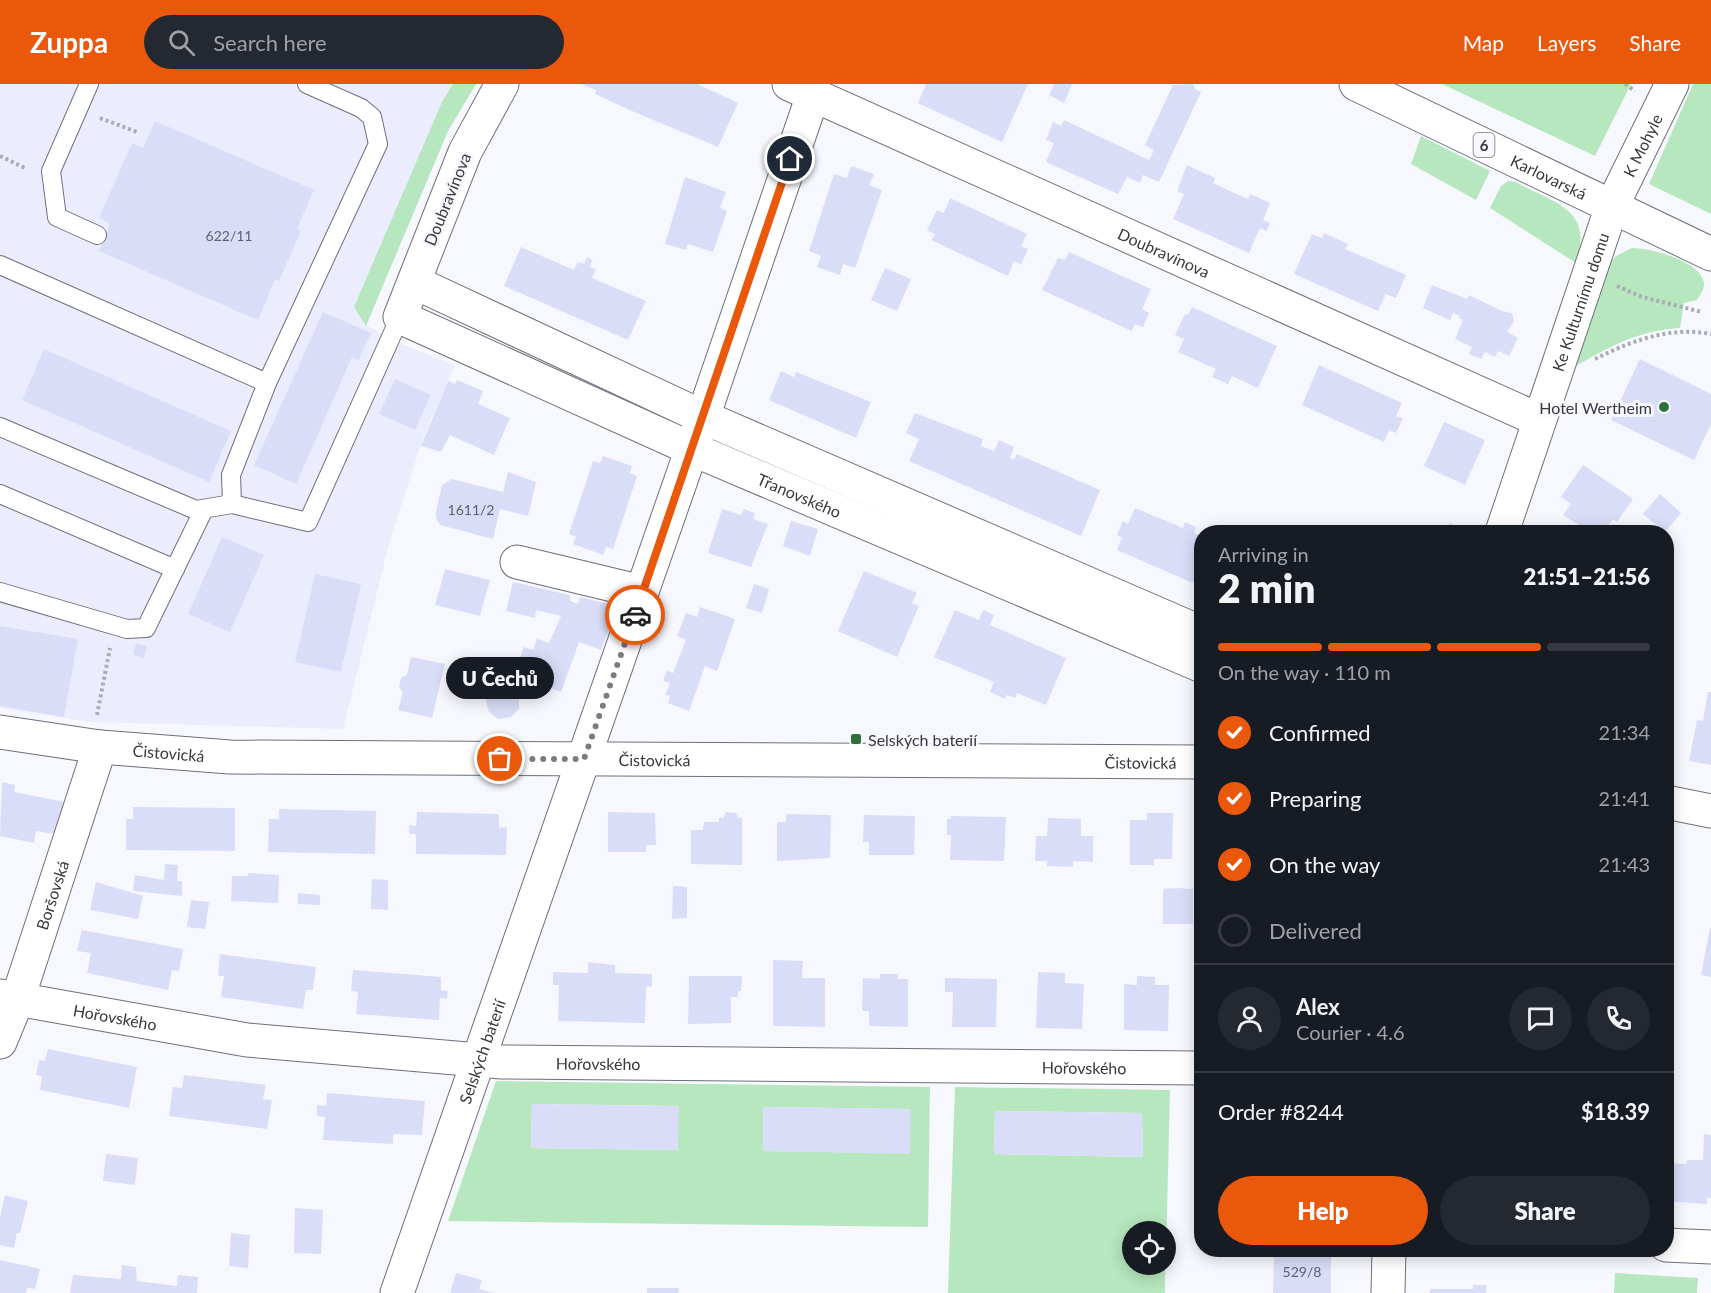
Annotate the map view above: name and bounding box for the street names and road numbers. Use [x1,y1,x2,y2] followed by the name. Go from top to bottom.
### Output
[1619,110,1665,180] street label: K Mohyle
[1474,133,1494,157] road number: 6
[420,150,474,248] street label: Doubravínova
[1508,150,1590,203] street label: Karlovarská
[1115,223,1213,281] street label: Doubravínova
[1547,230,1612,374] street label: Ke Kulturnímu domu
[755,469,844,521] street label: Třanovského
[132,740,205,765] street label: Čistovická
[618,749,690,769] street label: Čistovická
[1104,752,1176,771] street label: Čistovická
[31,858,72,932] street label: Boršovská
[454,996,509,1106] street label: Selských baterií
[72,1000,159,1033] street label: Hořovského
[556,1053,641,1073] street label: Hořovského
[1042,1057,1127,1077] street label: Hořovského

